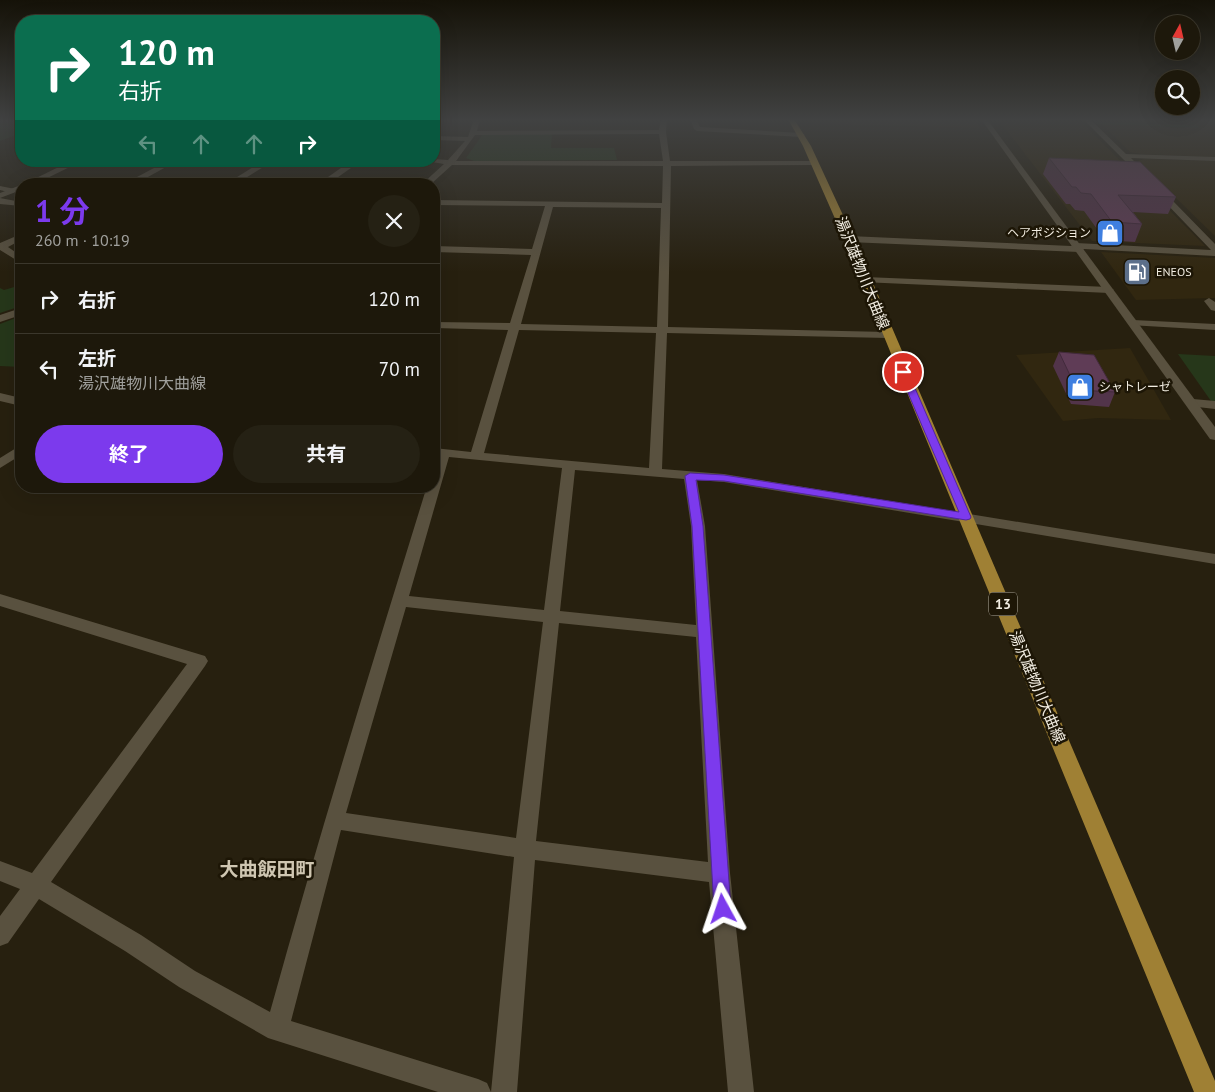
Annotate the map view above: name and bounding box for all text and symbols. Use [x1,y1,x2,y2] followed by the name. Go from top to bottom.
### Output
[1155,15,1200,60] north arrow
[1155,15,1200,115] map controls
[118,29,215,75] text: 120 m
[35,35,100,100] icon: right
[1155,70,1200,115] button: search
[118,77,162,105] text: 右折
[134,130,162,158] icon: left
[187,130,215,158] icon: ahead
[240,130,268,158] icon: ahead
[293,130,321,158] icon: right
[35,191,90,230] text: 1 分
[368,195,420,247] button: close
[831,214,894,332] street label: 湯沢雄物川大曲線
[1095,218,1125,248] shop icon: ヘアポジション
[1007,225,1091,240] place label: ヘアポジション
[35,230,130,250] text: 260 m · 10:19
[1122,257,1152,287] fuel station icon: ENEOS
[1156,264,1192,279] place label: ENEOS
[35,285,63,313] icon: right
[368,287,420,311] text: 120 m
[78,288,116,312] text: 右折
[78,346,116,370] text: 左折
[882,351,924,393] pin
[35,355,63,383] icon: left
[379,357,420,381] text: 70 m
[889,358,917,386] icon: arrive
[1065,372,1095,402] shop icon: シャトレーゼ
[78,373,206,393] text: 湯沢雄物川大曲線
[1099,379,1171,394] place label: シャトレーゼ
[35,425,223,483] button: 終了
[233,425,420,483] button: 共有
[989,592,1017,616] road number: 13
[1005,628,1070,746] street label: 湯沢雄物川大曲線
[219,857,315,881] district label: 大曲飯田町
[696,882,748,934] position arrow

